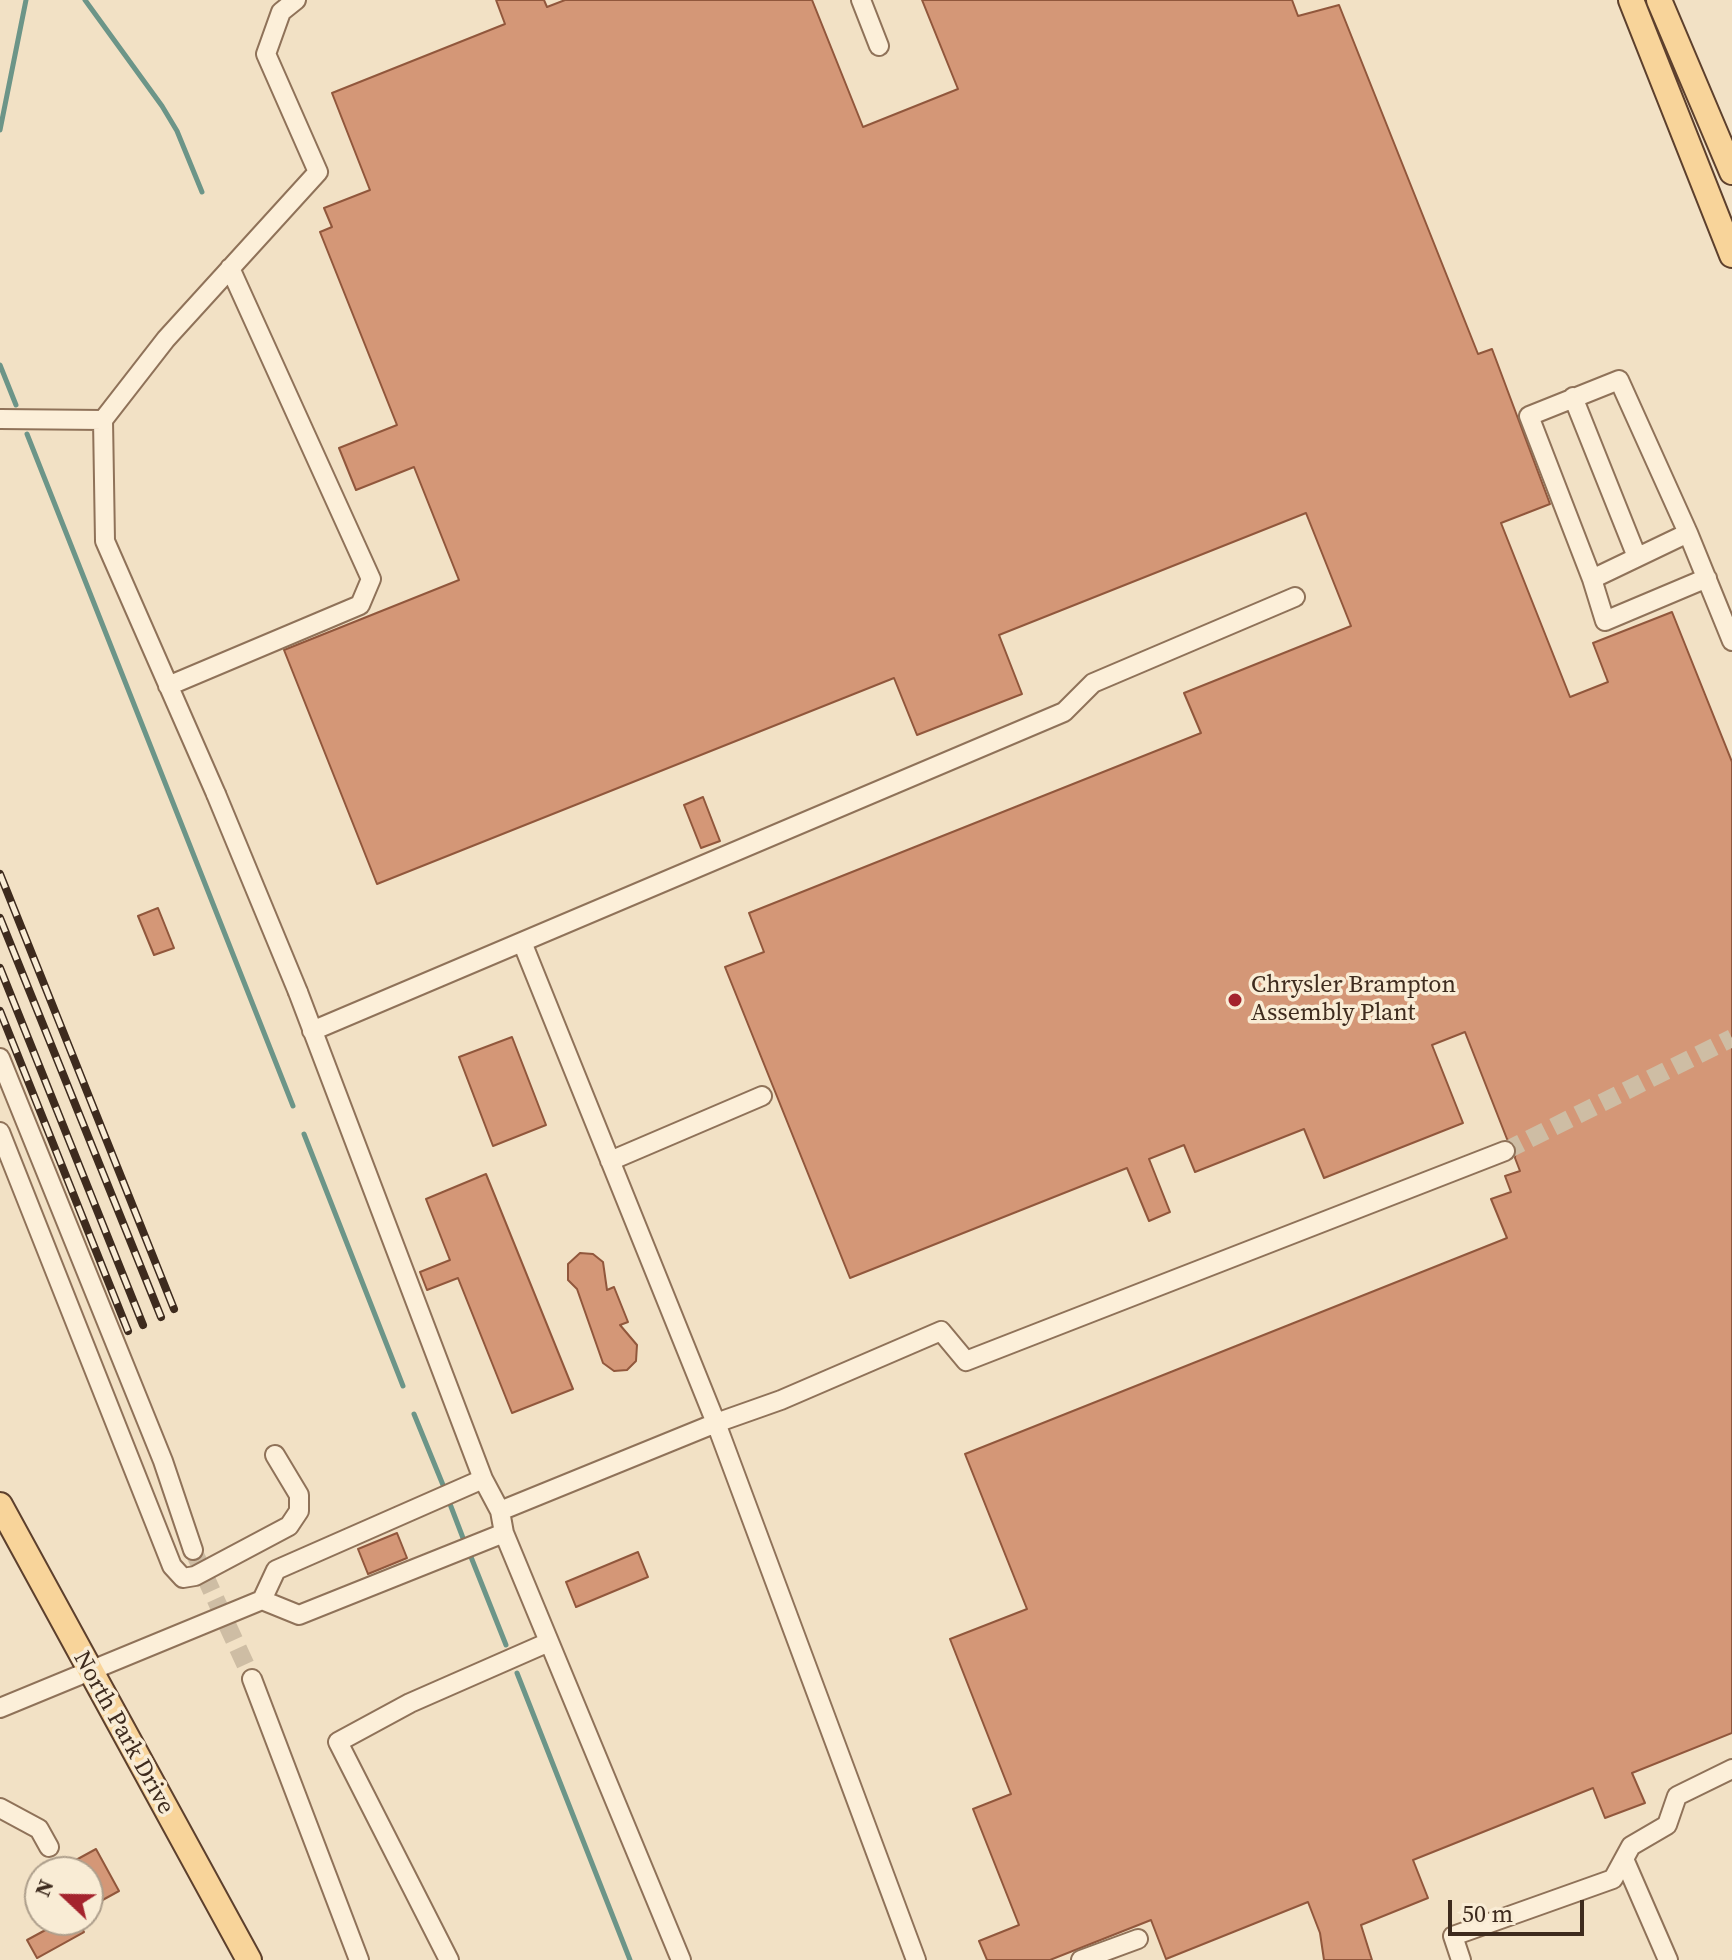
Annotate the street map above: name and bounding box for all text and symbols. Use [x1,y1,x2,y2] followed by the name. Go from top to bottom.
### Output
[1251,972,1456,1028] place label: Chrysler Brampton Assembly Plant
[1226,991,1244,1009] marker: Chrysler Brampton Assembly Plant
[66,1647,180,1819] street label: North Park Drive
[24,1856,104,1936] north arrow
[27,1875,61,1901] text: N
[1452,1884,1588,1934] scale bar
[1462,1897,1513,1930] text: 50 m

